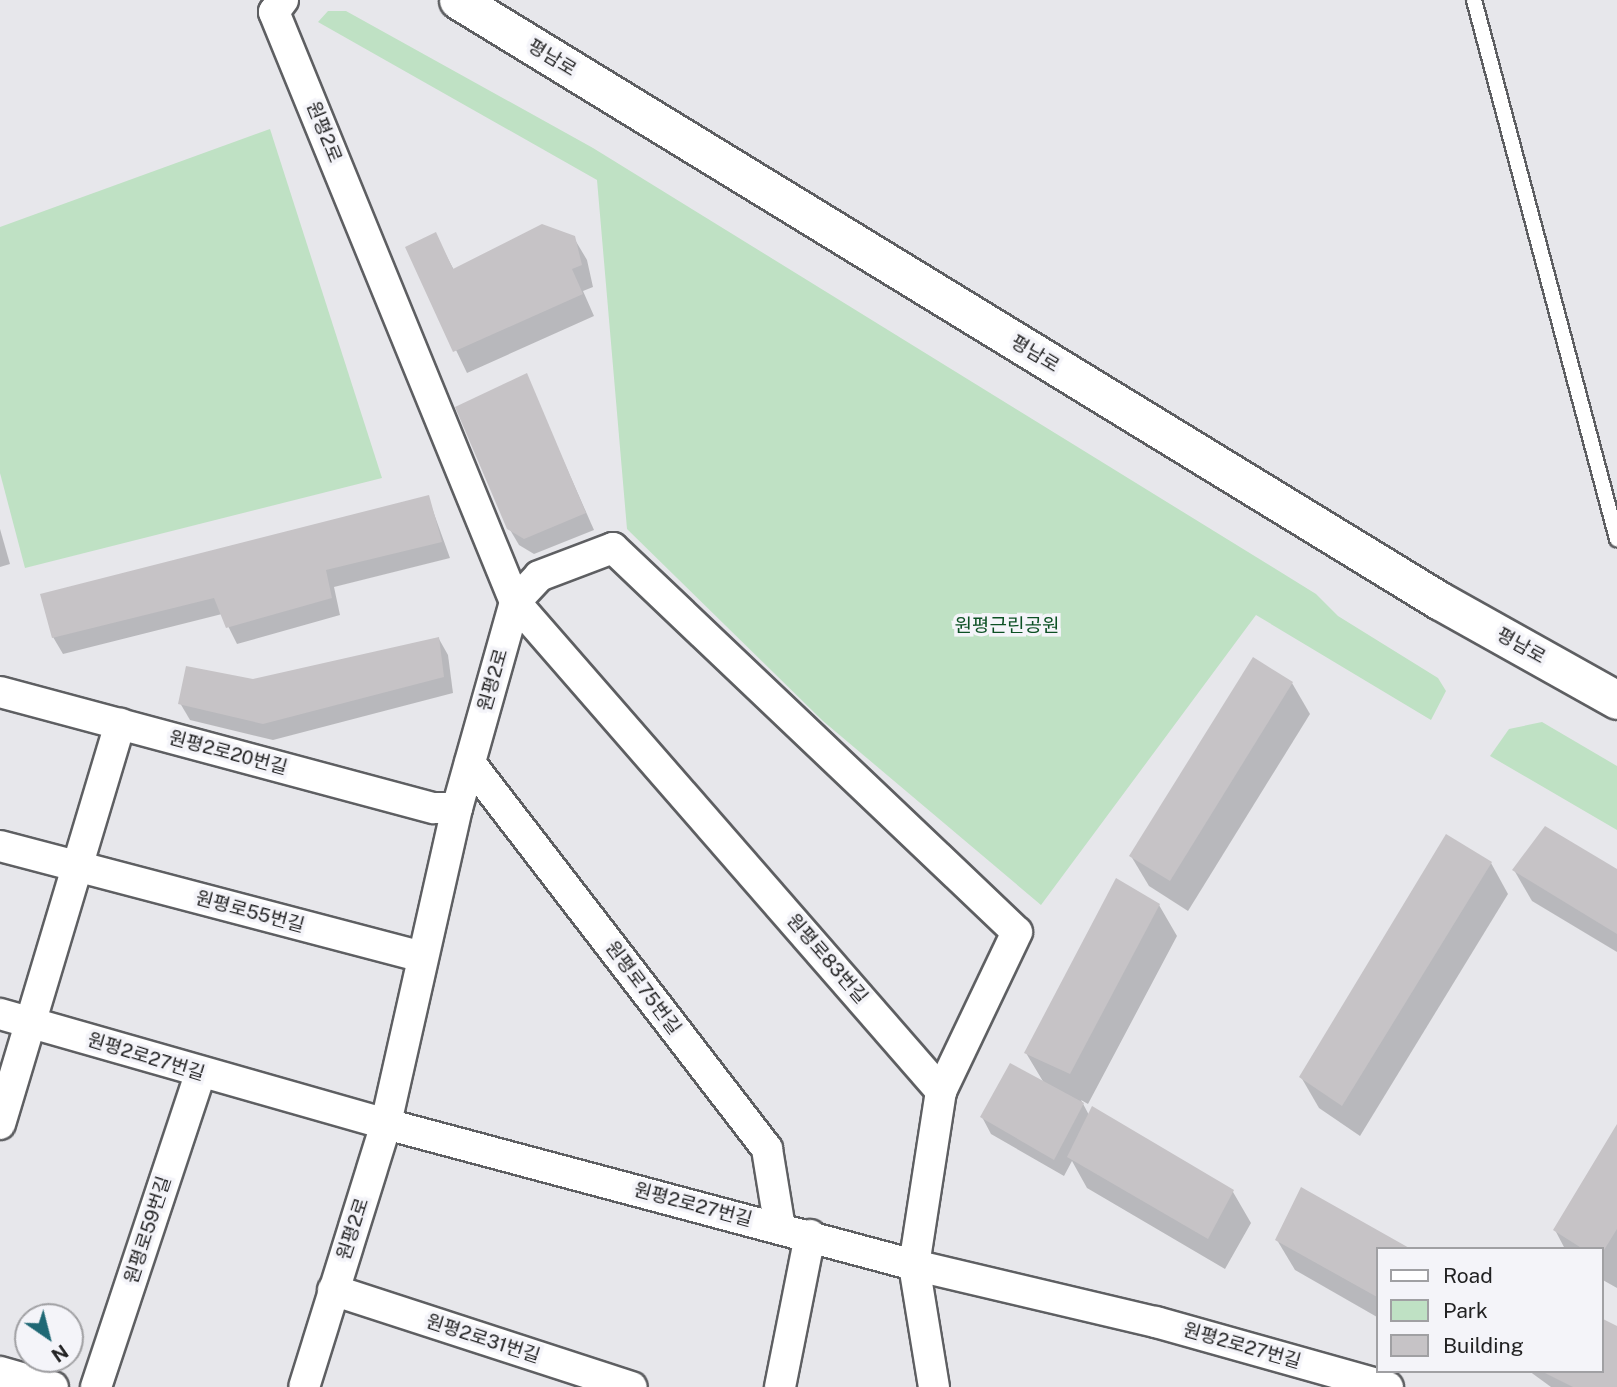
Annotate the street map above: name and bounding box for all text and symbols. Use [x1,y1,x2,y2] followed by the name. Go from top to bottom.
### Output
[524,35,580,81] street label: 평남로
[301,98,347,166] street label: 원평2로
[1007,331,1063,377] street label: 평남로
[955,615,1059,637] park label: 원평근린공원
[1493,623,1549,669] street label: 평남로
[473,646,513,714] street label: 원평2로
[166,726,290,780] street label: 원평2로20번길
[193,887,307,937] street label: 원평로55번길
[782,909,872,1009] street label: 원평로83번길
[601,937,685,1039] street label: 원평로75번길
[85,1028,207,1086] street label: 원평2로27번길
[120,1173,176,1287] street label: 원평로59번길
[631,1178,755,1232] street label: 원평2로27번길
[332,1195,374,1263] street label: 원평2로
[1376,1247,1603,1373] legend
[1443,1263,1493,1288] text: Road
[1443,1298,1488,1323] text: Park
[14,1303,84,1373] north arrow
[423,1310,543,1368] street label: 원평2로31번길
[1180,1318,1304,1374] street label: 원평2로27번길
[1443,1333,1524,1358] text: Building
[48,1340,72,1367] text: N

